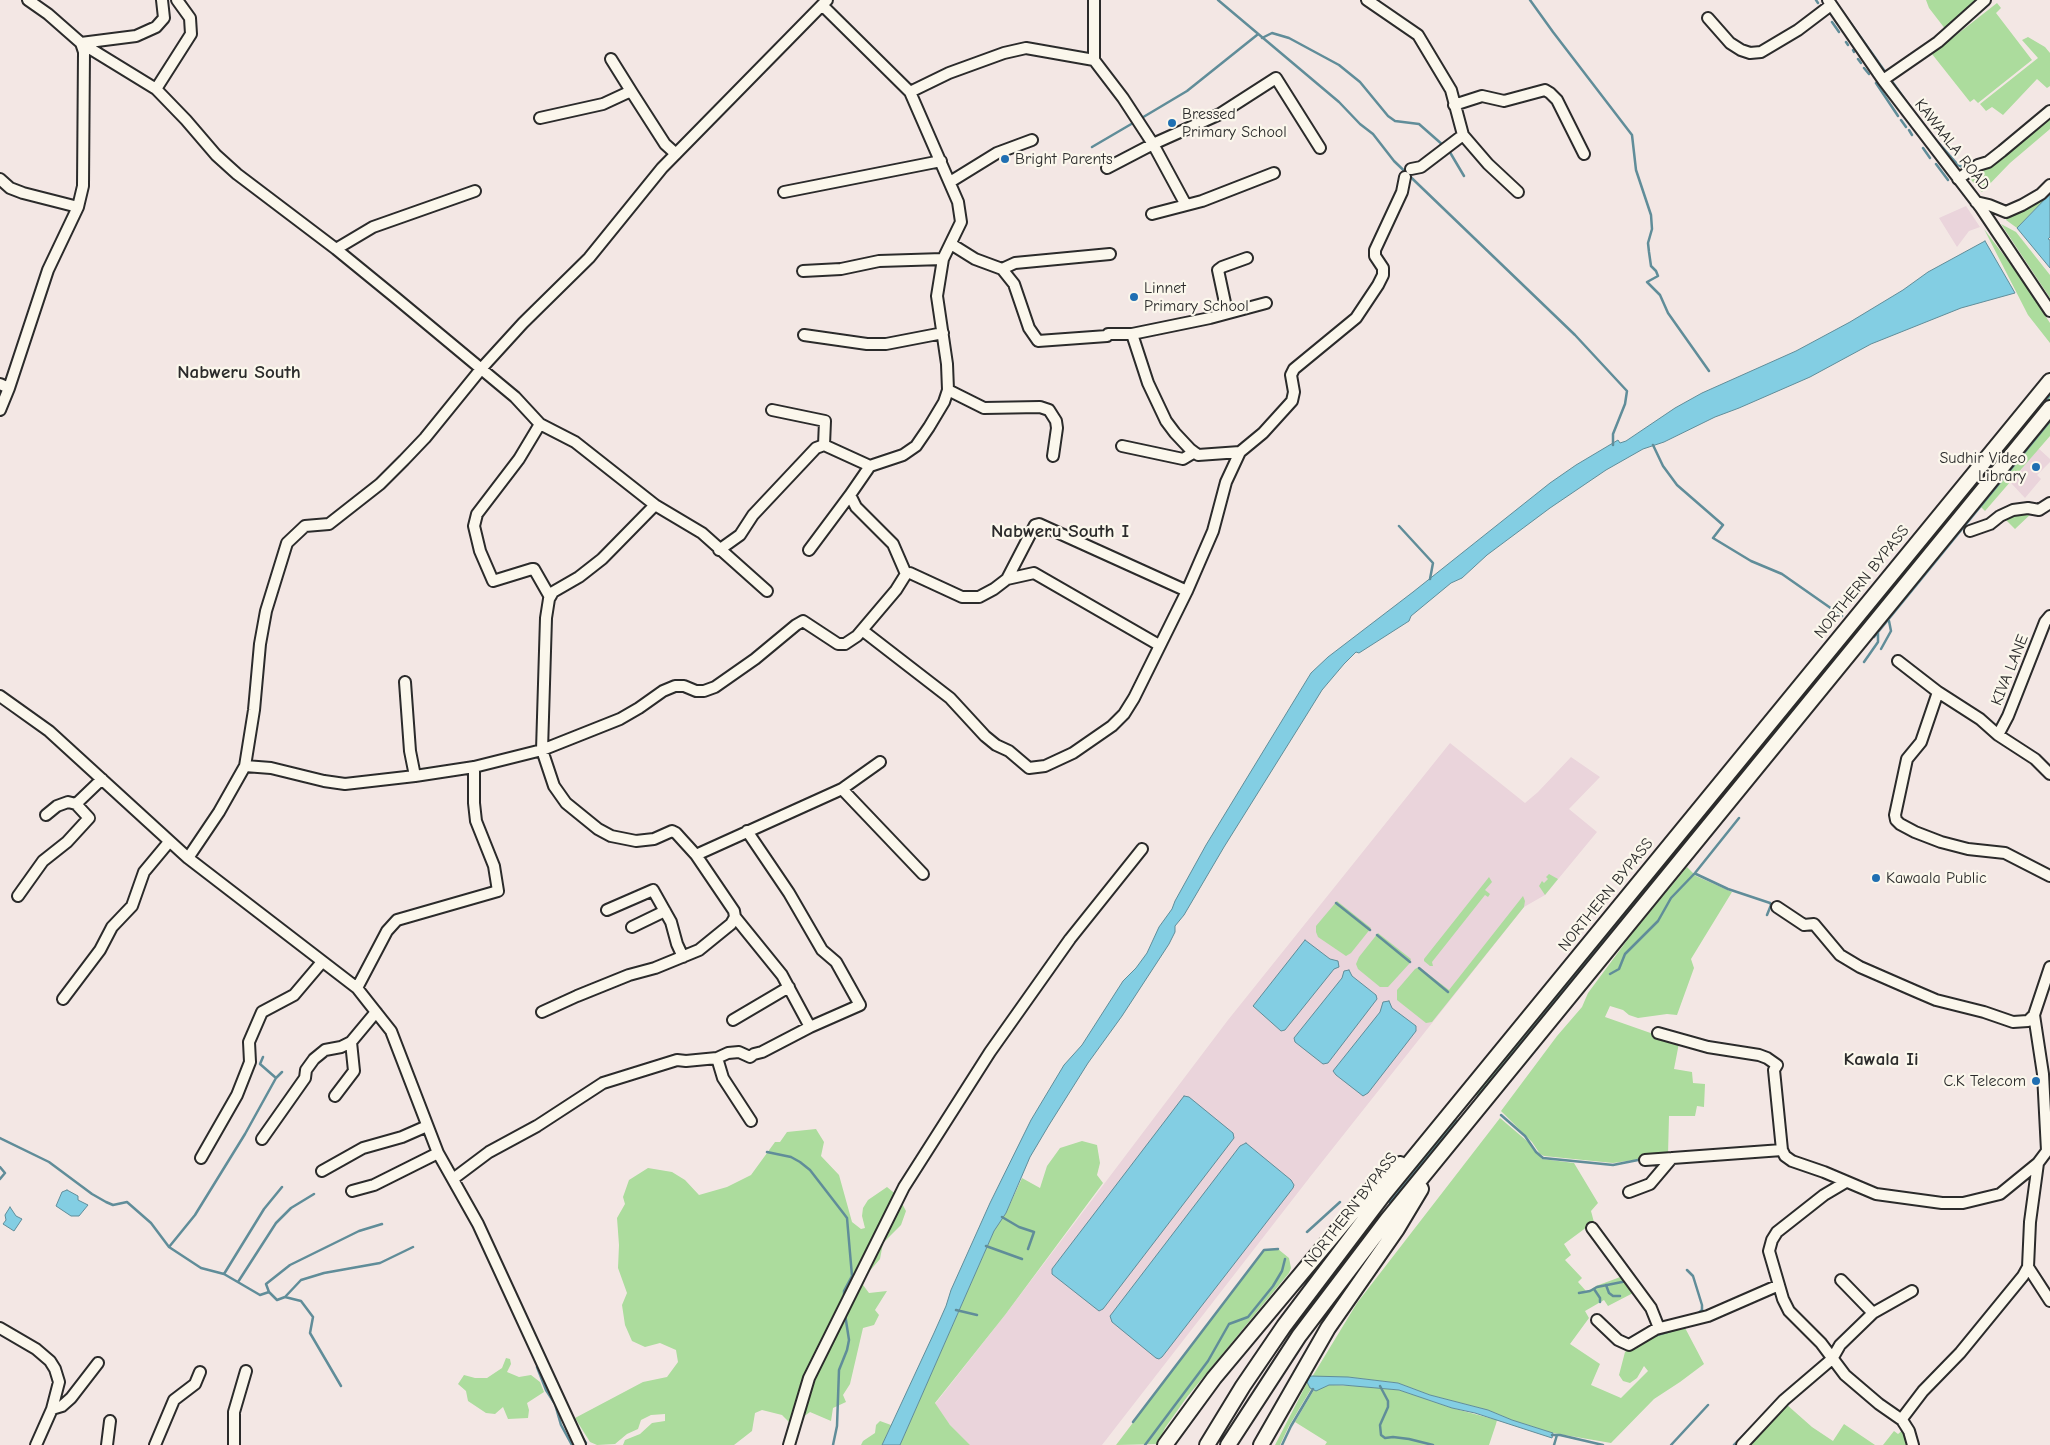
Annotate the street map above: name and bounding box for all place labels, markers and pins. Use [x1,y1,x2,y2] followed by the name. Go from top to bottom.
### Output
[1182,104,1287,142] place label: Bressed Primary School
[1166,117,1178,129] marker: Bressed Primary School
[1015,149,1113,169] place label: Bright Parents
[999,153,1011,165] marker: Bright Parents
[1144,278,1249,316] place label: Linnet Primary School
[1128,291,1140,303] marker: Linnet Primary School
[1939,448,2026,486] place label: Sudhir Video Library
[2030,461,2042,473] marker: Sudhir Video Library
[1886,868,1987,888] place label: Kawaala Public
[1870,872,1882,884] marker: Kawaala Public
[1943,1071,2026,1091] place label: C.K Telecom
[2030,1075,2042,1087] marker: C.K Telecom

